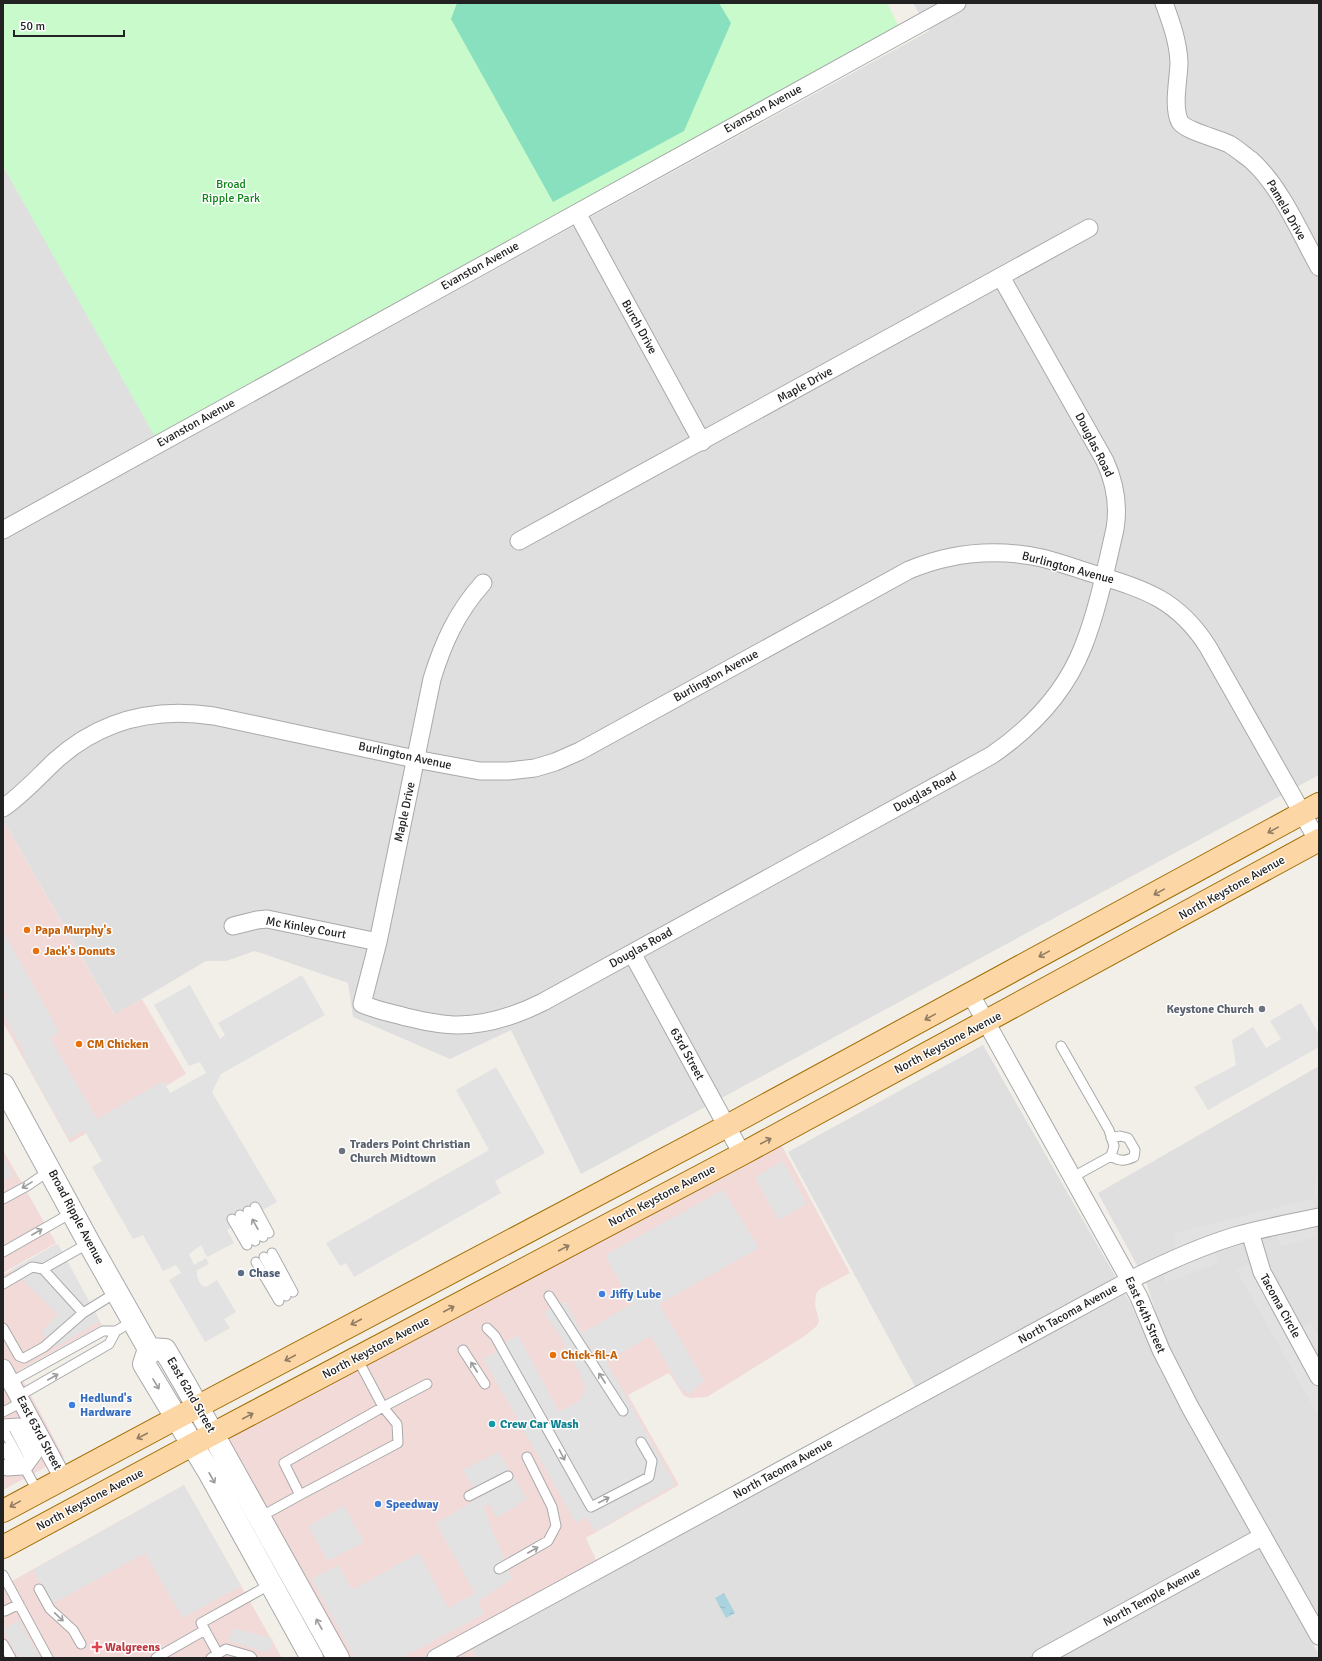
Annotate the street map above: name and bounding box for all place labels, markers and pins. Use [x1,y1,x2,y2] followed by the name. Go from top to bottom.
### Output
[35,923,112,938] place label: Papa Murphy's
[22,925,32,935] marker: Papa Murphy's
[44,944,116,959] place label: Jack's Donuts
[31,946,41,956] marker: Jack's Donuts
[1167,1002,1254,1017] place label: Keystone Church
[1257,1004,1267,1014] marker: Keystone Church
[87,1037,149,1052] place label: CM Chicken
[74,1039,84,1049] marker: CM Chicken
[350,1137,471,1166] place label: Traders Point Christian Church Midtown
[337,1146,347,1156] marker: Traders Point Christian Church Midtown
[249,1266,280,1281] place label: Chase
[236,1268,246,1278] marker: Chase
[610,1287,661,1302] place label: Jiffy Lube
[597,1289,607,1299] marker: Jiffy Lube
[561,1348,618,1363] place label: Chick-fil-A
[548,1350,558,1360] marker: Chick-fil-A
[80,1391,133,1420] place label: Hedlund's Hardware
[67,1400,77,1410] marker: Hedlund's Hardware
[500,1417,579,1432] place label: Crew Car Wash
[487,1419,497,1429] marker: Crew Car Wash
[386,1497,439,1512] place label: Speedway
[373,1499,383,1509] marker: Speedway
[105,1640,161,1655] place label: Walgreens
[92,1642,102,1652] marker: Walgreens

